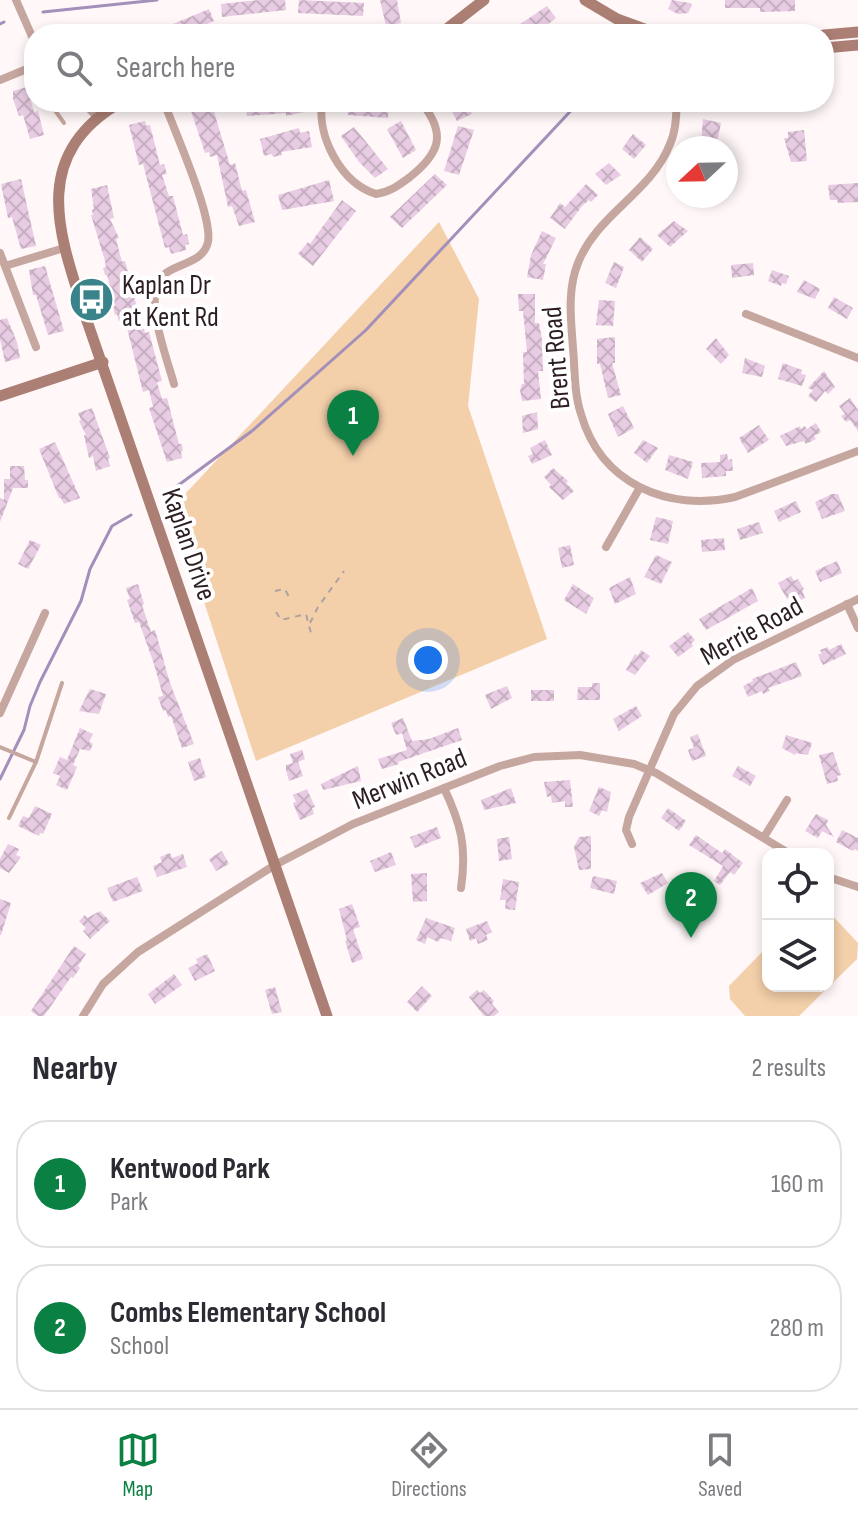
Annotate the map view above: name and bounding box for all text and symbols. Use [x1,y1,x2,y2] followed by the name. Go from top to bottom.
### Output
[24,24,834,112] search box
[52,46,96,90] icon: search
[116,50,235,86] text: Search here
[666,136,738,208] north arrow
[122,269,219,334] place label: Kaplan Dr at Kent Rd
[67,276,115,324] bus stop icon: Kaplan Dr at Kent Rd
[536,305,577,411] street label: Brent Road
[327,390,379,456] pin: 1
[154,484,223,605] street label: Kaplan Drive
[695,590,809,673] street label: Merrie Road
[408,640,448,680] your location
[348,742,472,817] street label: Merwin Road
[762,848,834,992] map controls
[762,848,834,920] button: locate
[665,872,717,938] pin: 2
[762,920,834,992] button: layers
[32,1048,118,1089] text: Nearby
[752,1053,826,1084] text: 2 results
[110,1151,270,1187] text: Kentwood Park
[55,1169,65,1200] text: 1
[771,1169,824,1200] text: 160 m
[110,1187,148,1218] text: Park
[110,1295,386,1331] text: Combs Elementary School
[54,1313,66,1344] text: 2
[769,1313,824,1344] text: 280 m
[110,1331,169,1362] text: School
[116,1428,160,1503] tab: Map
[391,1428,467,1503] tab: Directions
[698,1428,742,1503] tab: Saved

